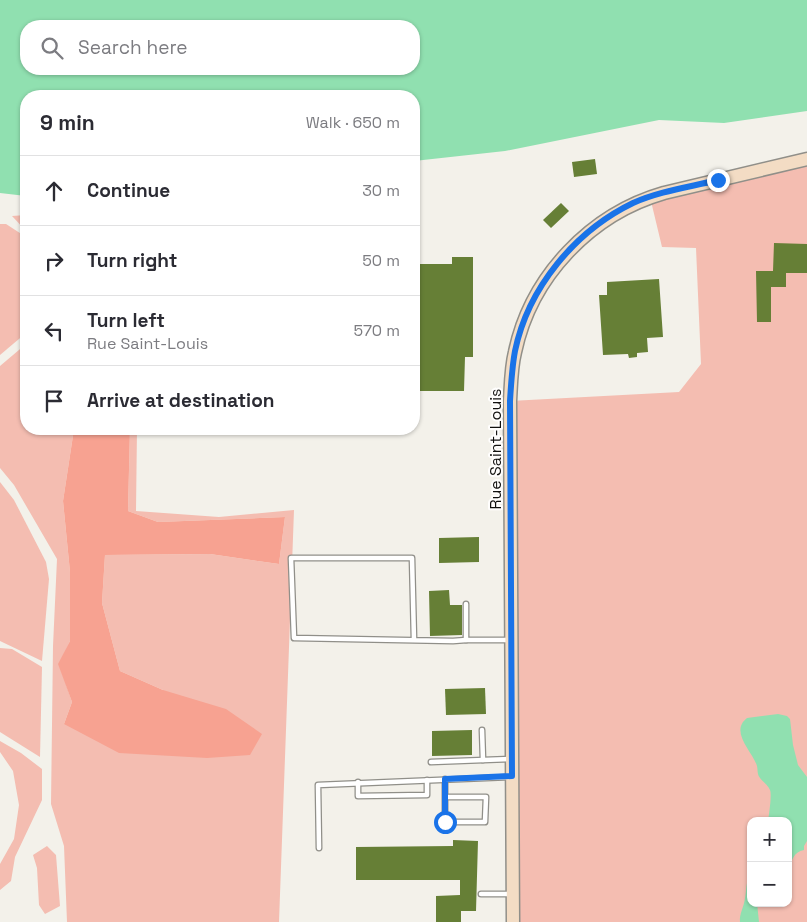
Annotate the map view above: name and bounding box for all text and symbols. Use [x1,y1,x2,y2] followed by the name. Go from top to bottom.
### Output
[20,20,420,75] search box
[38,34,66,62] icon: search
[78,35,188,60] text: Search here
[40,109,95,136] text: 9 min
[306,112,400,133] text: Walk · 650 m
[707,169,730,192] route end
[40,177,68,205] icon: ahead
[87,178,170,203] text: Continue
[362,180,400,201] text: 30 m
[40,247,68,275] icon: right
[87,248,177,273] text: Turn right
[362,250,400,271] text: 50 m
[87,308,165,333] text: Turn left
[40,317,68,345] icon: left
[354,320,400,341] text: 570 m
[87,333,208,354] text: Rue Saint-Louis
[40,387,68,415] icon: arrive
[87,388,275,413] text: Arrive at destination
[485,388,506,510] street label: Rue Saint-Louis
[434,811,457,834] route start
[747,817,792,907] map controls
[747,817,792,862] button: +
[747,862,792,907] button: −

